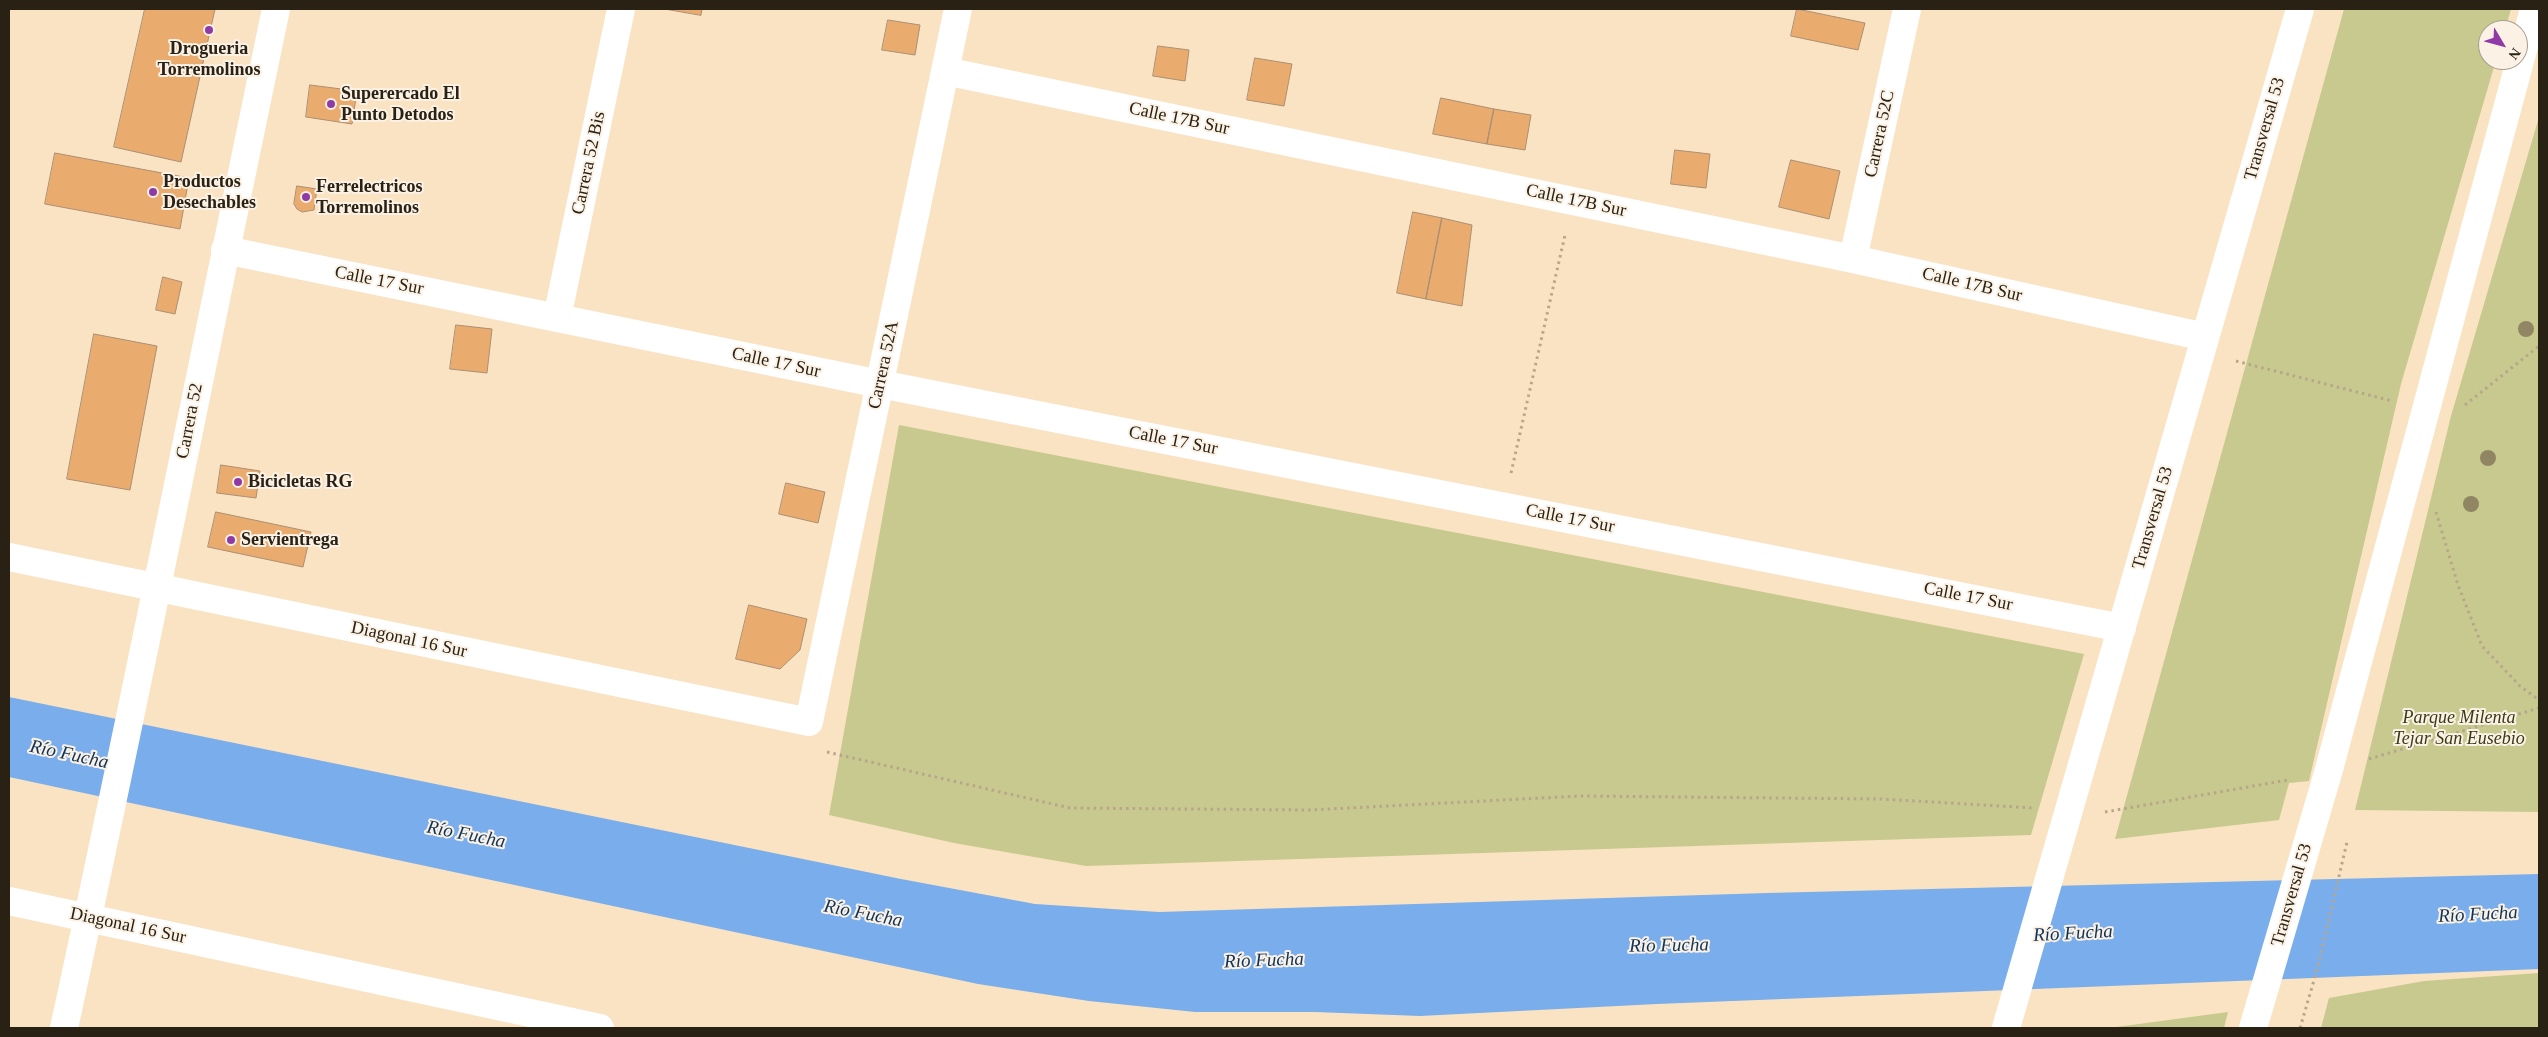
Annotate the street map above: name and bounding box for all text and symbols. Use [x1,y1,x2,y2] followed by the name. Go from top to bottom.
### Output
[2478,20,2528,70] north arrow
[203,24,215,36] marker: Drogueria Torremolinos
[157,38,261,80] place label: Drogueria Torremolinos
[2506,45,2524,62] text: N
[2240,75,2290,183] street label: Transversal 53
[341,83,460,126] place label: Superercado El Punto Detodos
[1860,88,1900,180] street label: Carrera 52C
[325,98,337,110] marker: Superercado El Punto Detodos
[1127,98,1231,140] street label: Calle 17B Sur
[568,109,610,217] street label: Carrera 52 Bis
[163,171,256,213] place label: Productos Desechables
[316,176,423,218] place label: Ferrelectricos Torremolinos
[1524,180,1628,222] street label: Calle 17B Sur
[147,186,159,198] marker: Productos Desechables
[300,191,312,203] marker: Ferrelectricos Torremolinos
[333,262,425,300] street label: Calle 17 Sur
[1920,263,2024,307] street label: Calle 17B Sur
[864,319,904,411] street label: Carrera 52A
[730,343,822,383] street label: Calle 17 Sur
[172,381,208,461] street label: Carrera 52
[1127,422,1219,460] street label: Calle 17 Sur
[2128,464,2178,572] street label: Transversal 53
[248,471,352,493] place label: Bicicletas RG
[232,476,244,488] marker: Bicicletas RG
[1524,500,1616,538] street label: Calle 17 Sur
[241,529,339,551] place label: Servientrega
[225,534,237,546] marker: Servientrega
[1922,578,2014,616] street label: Calle 17 Sur
[349,617,469,663] street label: Diagonal 16 Sur
[2393,707,2525,750] park label: Parque Milenta Tejar San Eusebio
[28,736,110,774] water label: Río Fucha
[425,816,507,854] water label: Río Fucha
[2267,841,2317,949] street label: Transversal 53
[822,895,904,933] water label: Río Fucha
[2438,902,2518,928] water label: Río Fucha
[68,903,188,949] street label: Diagonal 16 Sur
[2033,921,2113,947] water label: Río Fucha
[1629,934,1709,958] water label: Río Fucha
[1224,948,1304,974] water label: Río Fucha

